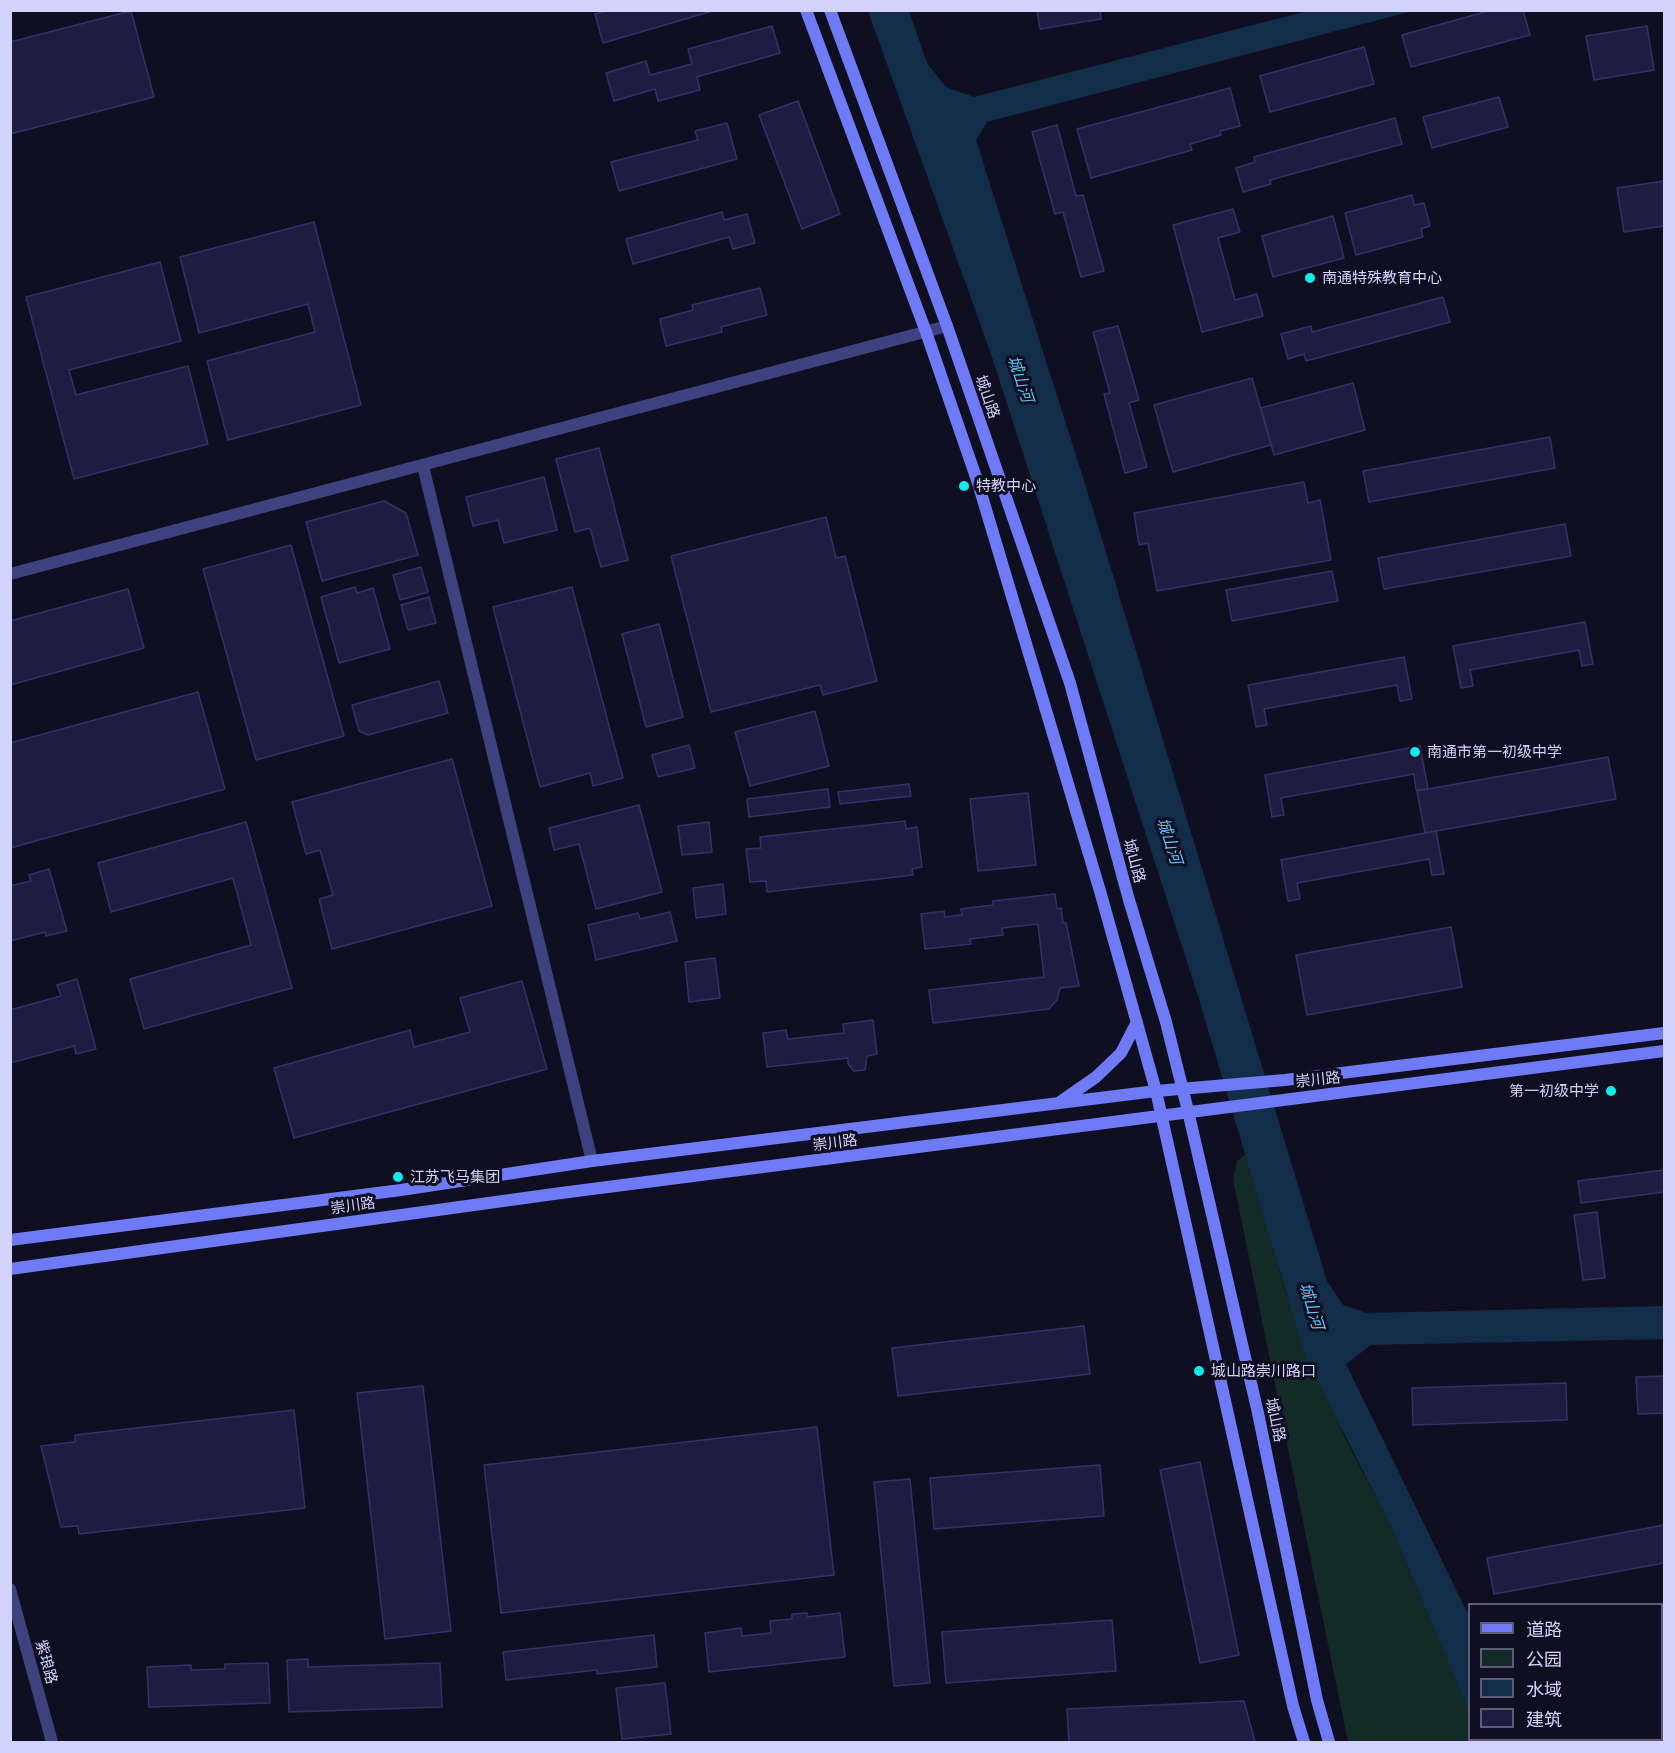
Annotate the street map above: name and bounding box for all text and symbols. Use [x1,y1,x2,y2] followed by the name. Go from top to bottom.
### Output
[1322,269,1442,287] place label: 南通特殊教育中心
[1303,271,1317,285] marker: 南通特殊教育中心
[1003,353,1037,405] water label: 城山河
[971,373,1003,421] street label: 城山路
[976,477,1036,495] place label: 特教中心
[957,479,971,493] marker: 特教中心
[1427,743,1562,761] place label: 南通市第一初级中学
[1408,745,1422,759] marker: 南通市第一初级中学
[1152,815,1186,867] water label: 城山河
[1119,837,1149,885] street label: 城山路
[1295,1069,1341,1091] street label: 崇川路
[1509,1082,1599,1100] place label: 第一初级中学
[1604,1084,1618,1098] marker: 第一初级中学
[812,1131,858,1155] street label: 崇川路
[410,1168,500,1186] place label: 江苏飞马集团
[391,1170,405,1184] marker: 江苏飞马集团
[329,1194,377,1218] street label: 崇川路
[1295,1280,1327,1332] water label: 城山河
[1211,1362,1316,1380] place label: 城山路崇川路口
[1192,1364,1206,1378] marker: 城山路崇川路口
[1262,1396,1288,1444] street label: 城山路
[1468,1603,1663,1741] legend
[1526,1618,1562,1641] text: 道路
[31,1638,61,1686] street label: 紫琅路
[1526,1648,1562,1671] text: 公园
[1526,1678,1562,1701] text: 水域
[1526,1708,1562,1731] text: 建筑

